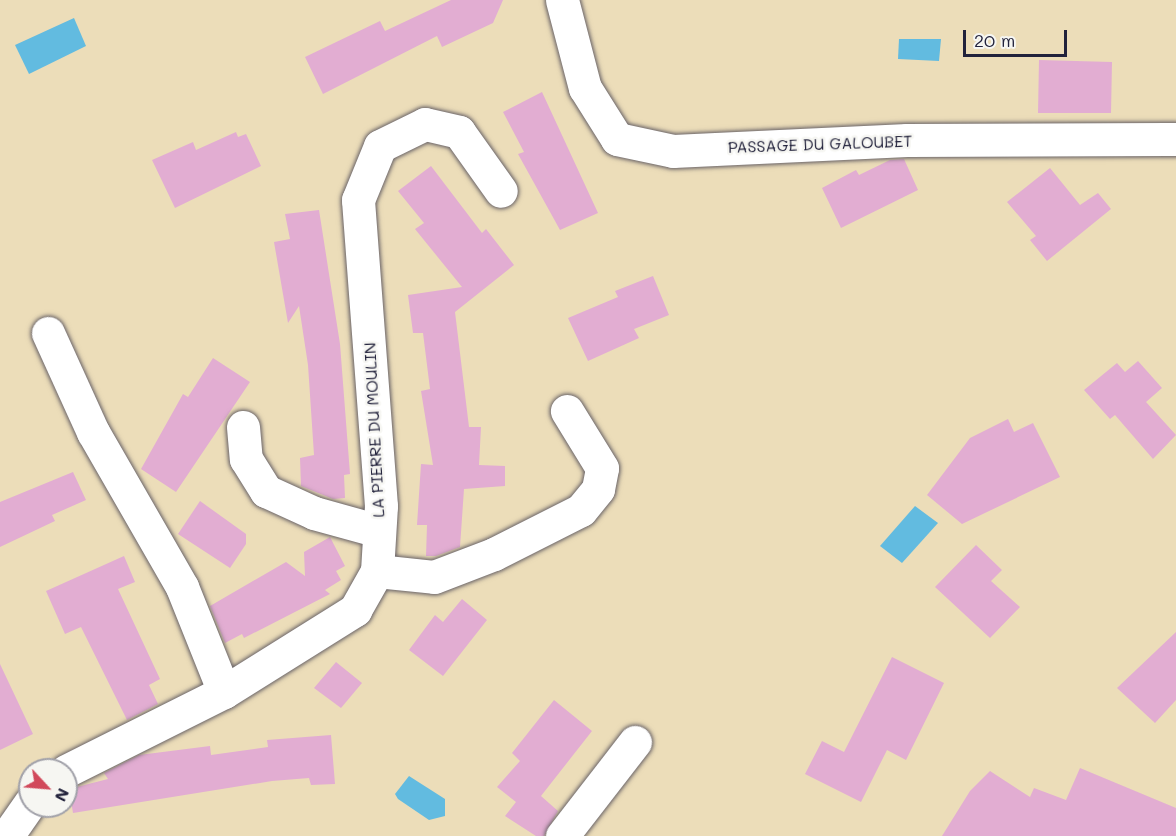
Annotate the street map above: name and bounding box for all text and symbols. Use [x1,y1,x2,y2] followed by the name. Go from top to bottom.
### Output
[966,18,1070,56] scale bar
[974,28,1015,52] text: 20 m
[728,131,912,157] street label: PASSAGE DU GALOUBET
[360,342,388,518] street label: LA PIERRE DU MOULIN
[18,758,78,818] north arrow
[51,785,75,805] text: N

